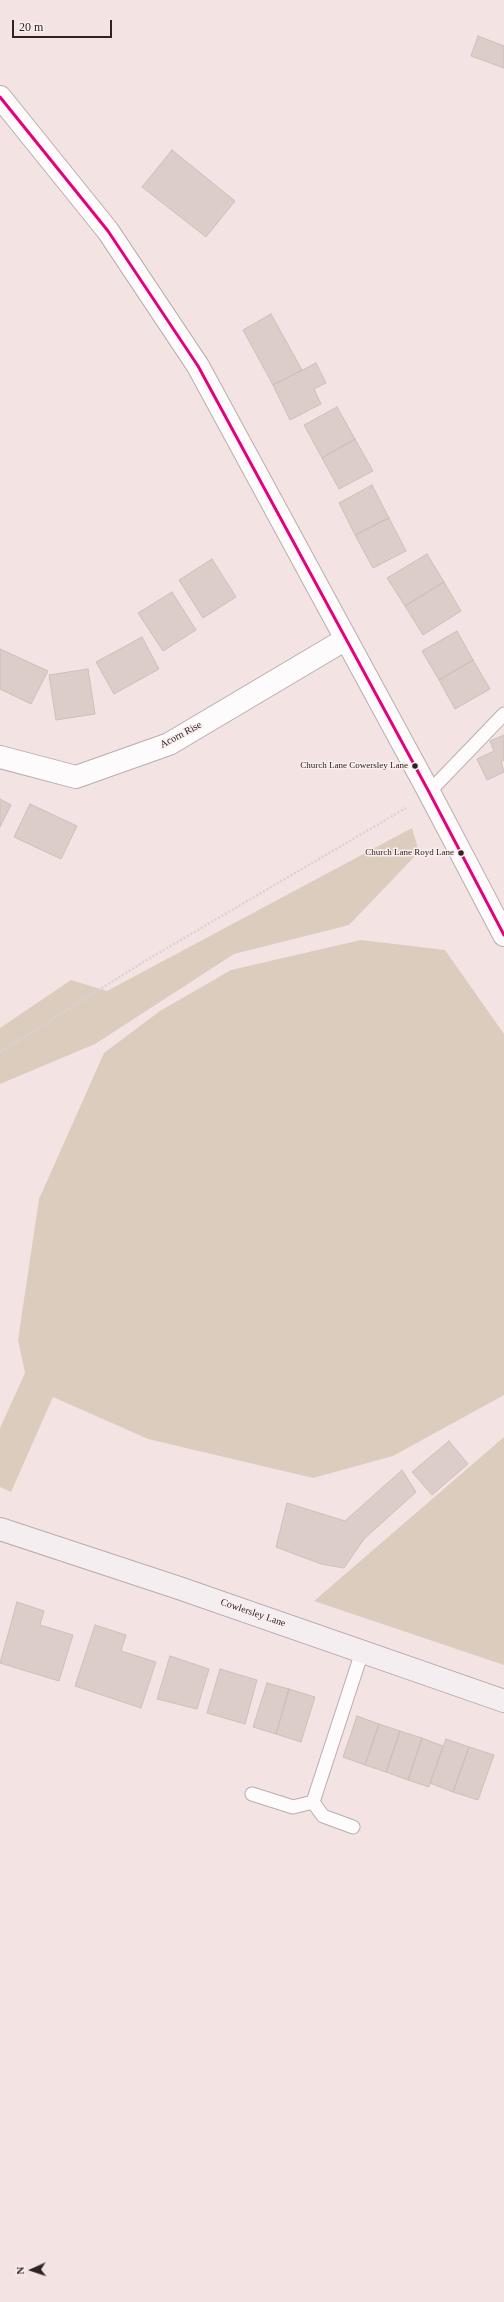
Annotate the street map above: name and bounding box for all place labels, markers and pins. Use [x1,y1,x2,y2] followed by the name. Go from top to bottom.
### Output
[300,761,408,771] place label: Church Lane Cowersley Lane
[410,761,420,771] marker: Church Lane Cowersley Lane
[365,848,454,858] place label: Church Lane Royd Lane
[456,848,466,858] marker: Church Lane Royd Lane

